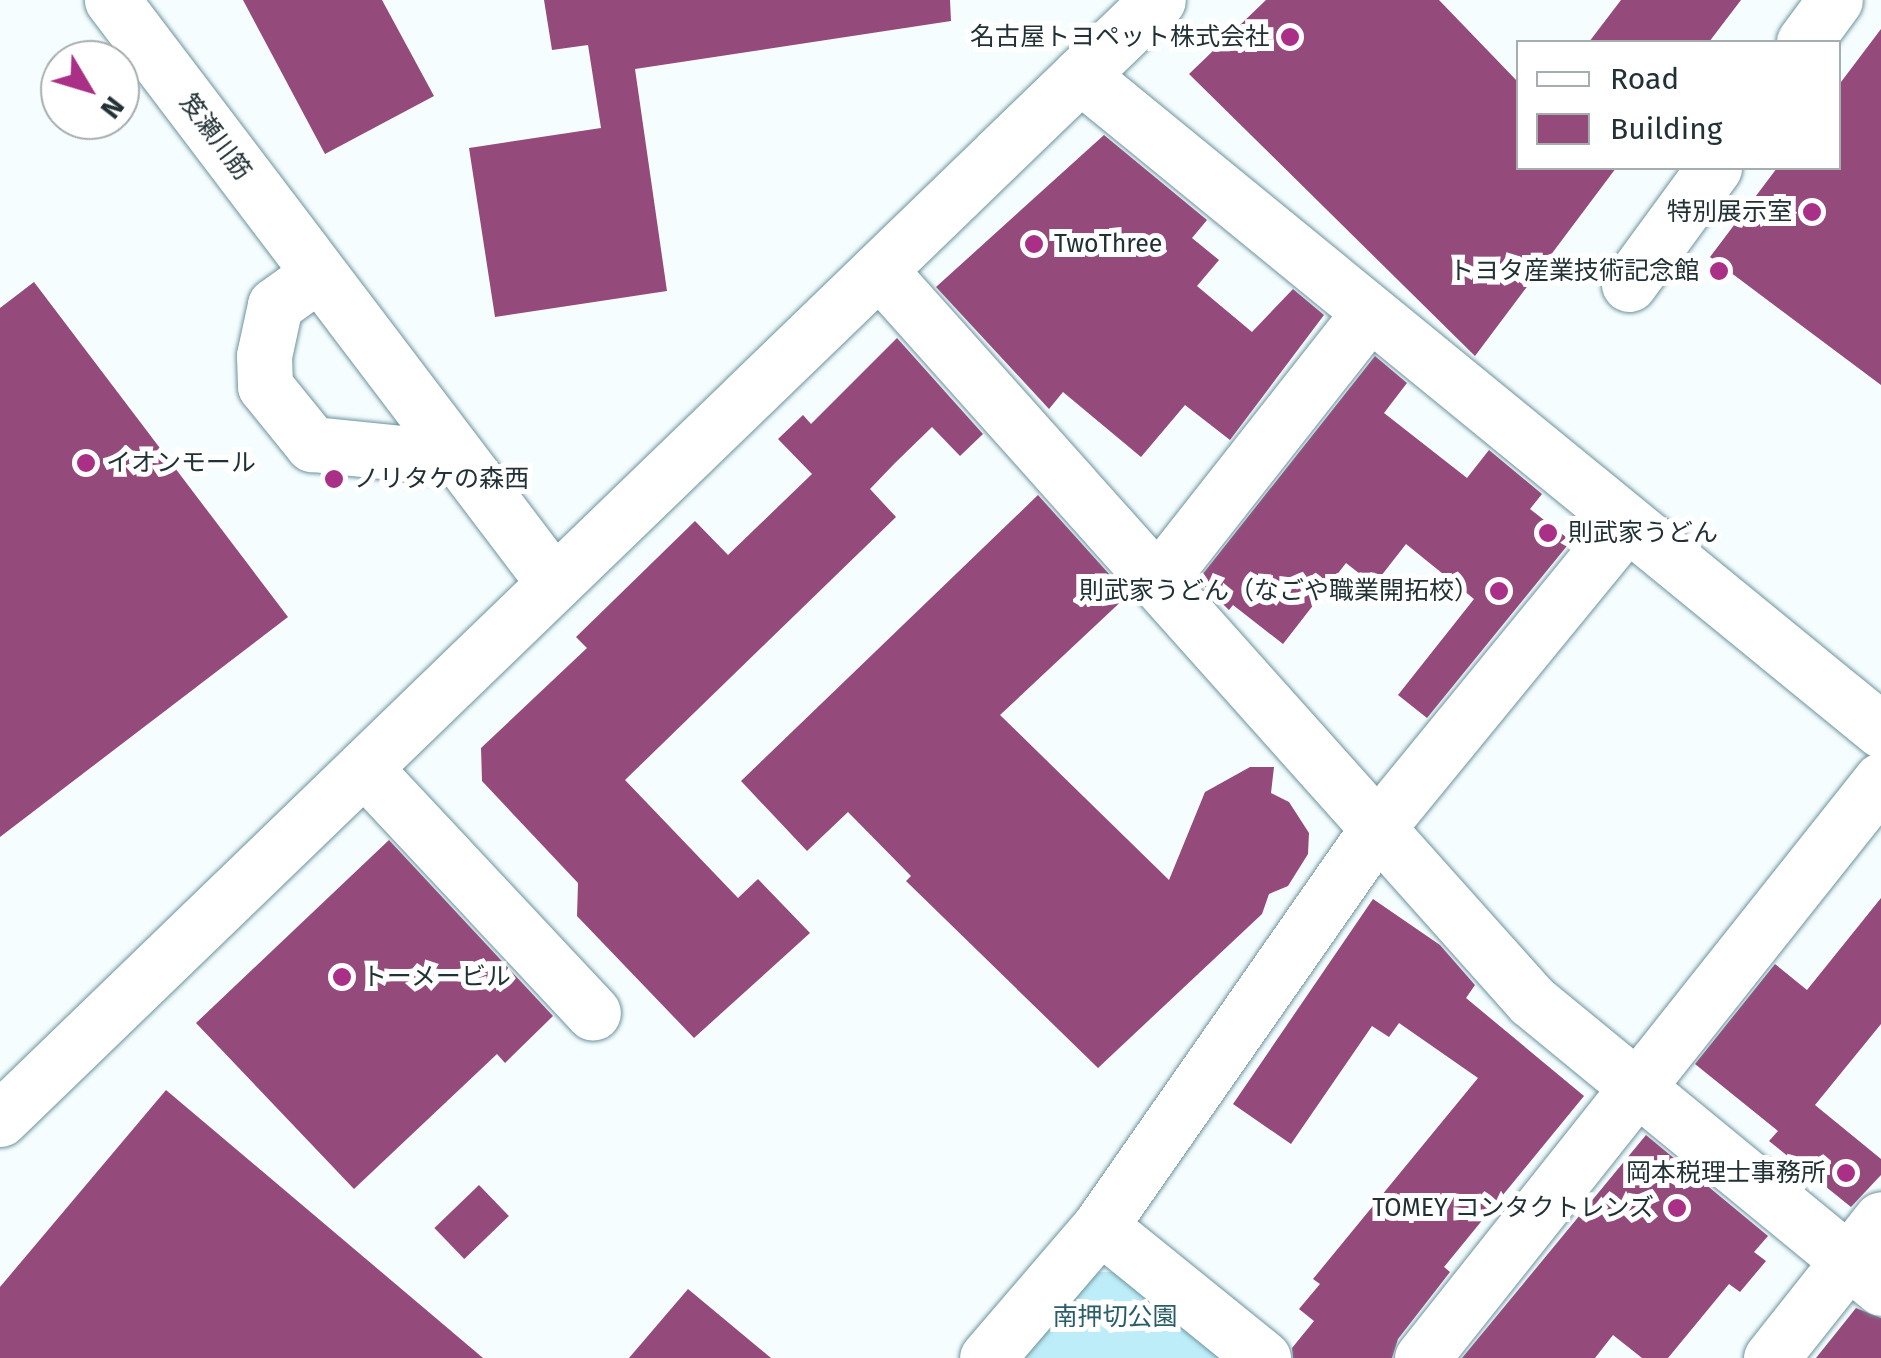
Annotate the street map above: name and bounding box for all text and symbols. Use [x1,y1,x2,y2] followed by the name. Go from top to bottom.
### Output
[970,22,1270,52] place label: 名古屋トヨペット株式会社
[1279,26,1301,48] marker: 名古屋トヨペット株式会社
[40,40,140,140] north arrow
[1516,40,1841,170] legend
[1610,61,1679,97] text: Road
[173,88,257,186] street label: 笈瀬川筋
[94,90,131,125] text: N
[1610,111,1722,147] text: Building
[1667,197,1792,227] place label: 特別展示室
[1801,201,1823,223] marker: 特別展示室
[1054,229,1162,259] place label: TwoThree
[1023,233,1045,255] marker: TwoThree
[1449,256,1699,286] place label: トヨタ産業技術記念館
[1708,260,1730,282] marker: トヨタ産業技術記念館
[106,448,256,478] place label: イオンモール
[75,452,97,474] marker: イオンモール
[354,464,529,494] place label: ノリタケの森西
[323,468,345,490] marker: ノリタケの森西
[1568,518,1718,548] place label: 則武家うどん
[1537,522,1559,544] marker: 則武家うどん
[1079,576,1479,606] place label: 則武家うどん（なごや職業開拓校）
[1488,580,1510,602] marker: 則武家うどん（なごや職業開拓校）
[362,962,512,992] place label: トーメービル
[331,966,353,988] marker: トーメービル
[1626,1158,1826,1188] place label: 岡本税理士事務所
[1835,1162,1857,1184] marker: 岡本税理士事務所
[1372,1193,1654,1223] place label: TOMEY コンタクトレンズ
[1664,1195,1690,1221] marker: TOMEY コンタクトレンズ
[1053,1302,1177,1332] park label: 南押切公園

